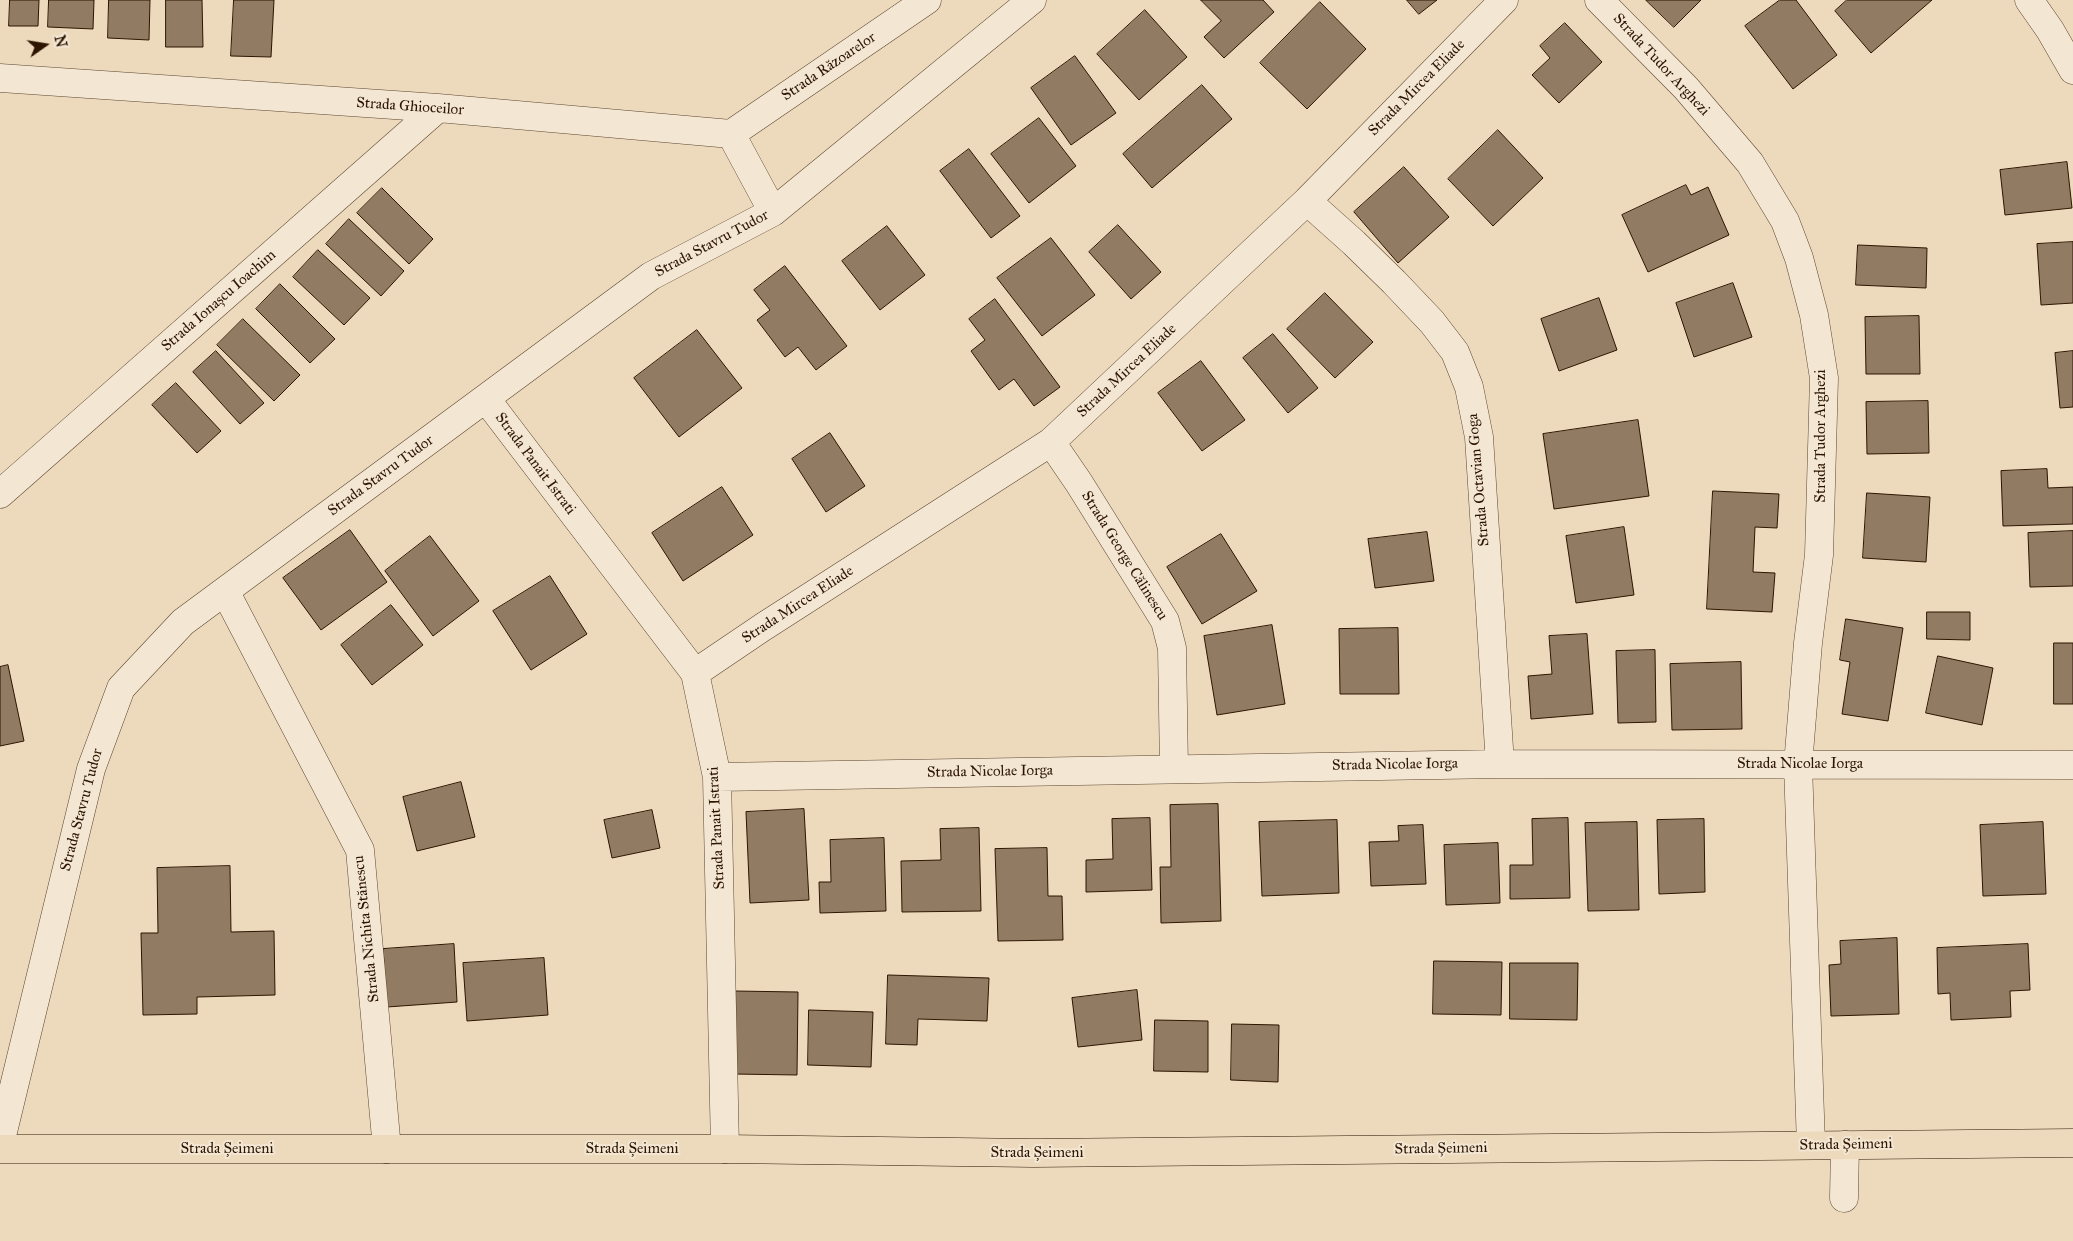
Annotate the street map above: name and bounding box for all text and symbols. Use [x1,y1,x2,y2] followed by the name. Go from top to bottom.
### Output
[1609,10,1713,120] street label: Strada Tudor Arghezi
[20,20,70,70] north arrow
[778,29,880,105] street label: Strada Răzoarelor
[50,34,70,49] text: N
[1365,36,1469,140] street label: Strada Mircea Eliade
[356,94,464,120] street label: Strada Ghioceilor
[652,206,772,282] street label: Strada Stavru Tudor
[158,246,280,356] street label: Strada Ionașcu Ioachim
[1074,320,1180,422] street label: Strada Mircea Eliade
[1812,369,1830,503] street label: Strada Tudor Arghezi
[491,409,579,519] street label: Strada Panait Istrati
[1464,413,1494,547] street label: Strada Octavian Goga
[325,432,437,520] street label: Strada Stavru Tudor
[1077,488,1171,624] street label: Strada George Călinescu
[739,562,857,648] street label: Strada Mircea Eliade
[57,747,107,873] street label: Strada Stavru Tudor
[1332,755,1458,775] street label: Strada Nicolae Iorga
[1737,755,1863,773] street label: Strada Nicolae Iorga
[927,762,1053,782] street label: Strada Nicolae Iorga
[705,766,729,890] street label: Strada Panait Istrati
[350,855,384,1003] street label: Strada Nichita Stănescu
[1799,1135,1893,1155] street label: Strada Șeimeni
[1394,1139,1488,1159] street label: Strada Șeimeni
[180,1140,274,1158] street label: Strada Șeimeni
[585,1140,679,1158] street label: Strada Șeimeni
[990,1144,1084,1162] street label: Strada Șeimeni

